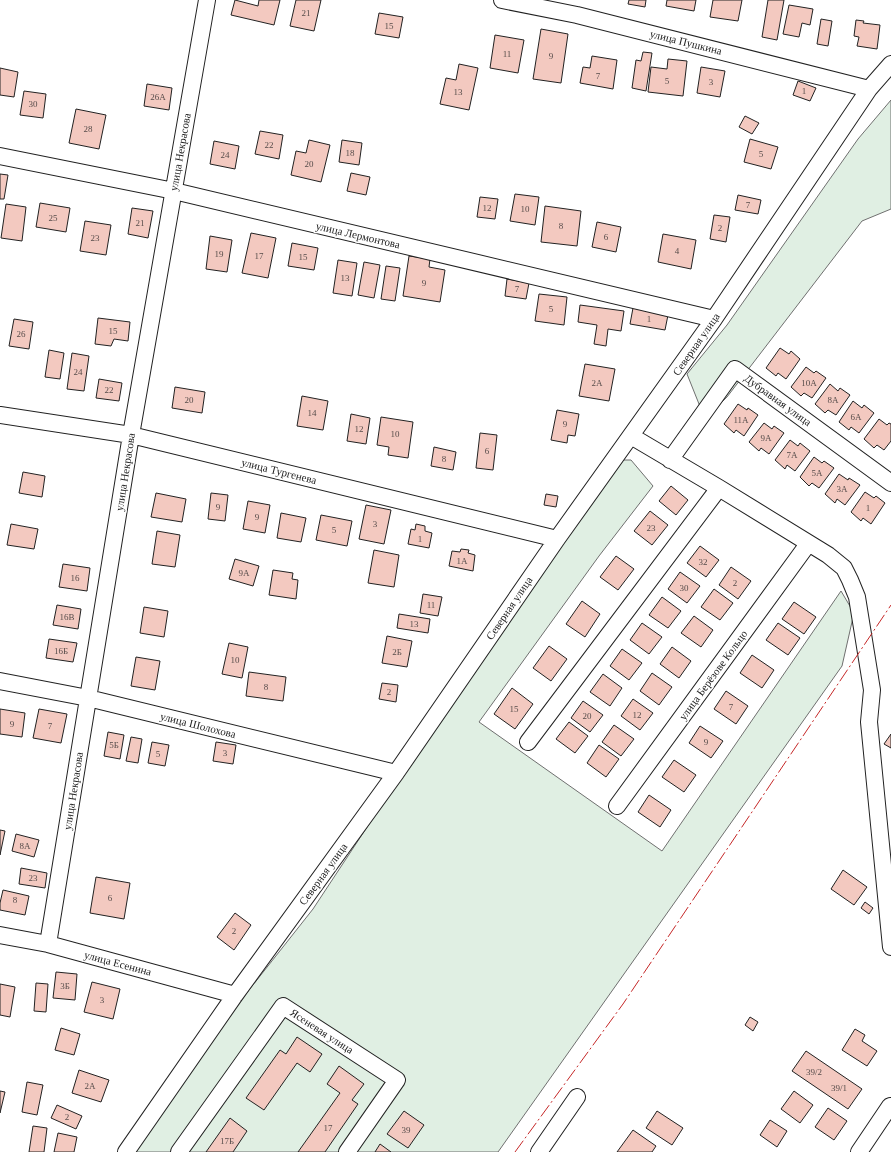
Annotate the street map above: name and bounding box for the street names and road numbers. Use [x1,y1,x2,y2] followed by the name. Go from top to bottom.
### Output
[649,27,723,57] street label: улица Пушкина
[167,112,193,192] street label: улица Некрасова
[315,219,401,251] street label: улица Лермонтова
[670,310,722,378] street label: Северная улица
[742,372,814,428] street label: Дубравная улица
[113,432,137,512] street label: улица Некрасова
[240,456,318,486] street label: улица Тургенева
[483,574,535,642] street label: Северная улица
[676,627,750,722] street label: улица Берёзове Кольцо
[159,710,237,740] street label: улица Шолохова
[61,751,85,831] street label: улица Некрасова
[297,841,350,907] street label: Северная улица
[83,948,153,978] street label: улица Есенина
[288,1006,356,1056] street label: Ясеневая улица

